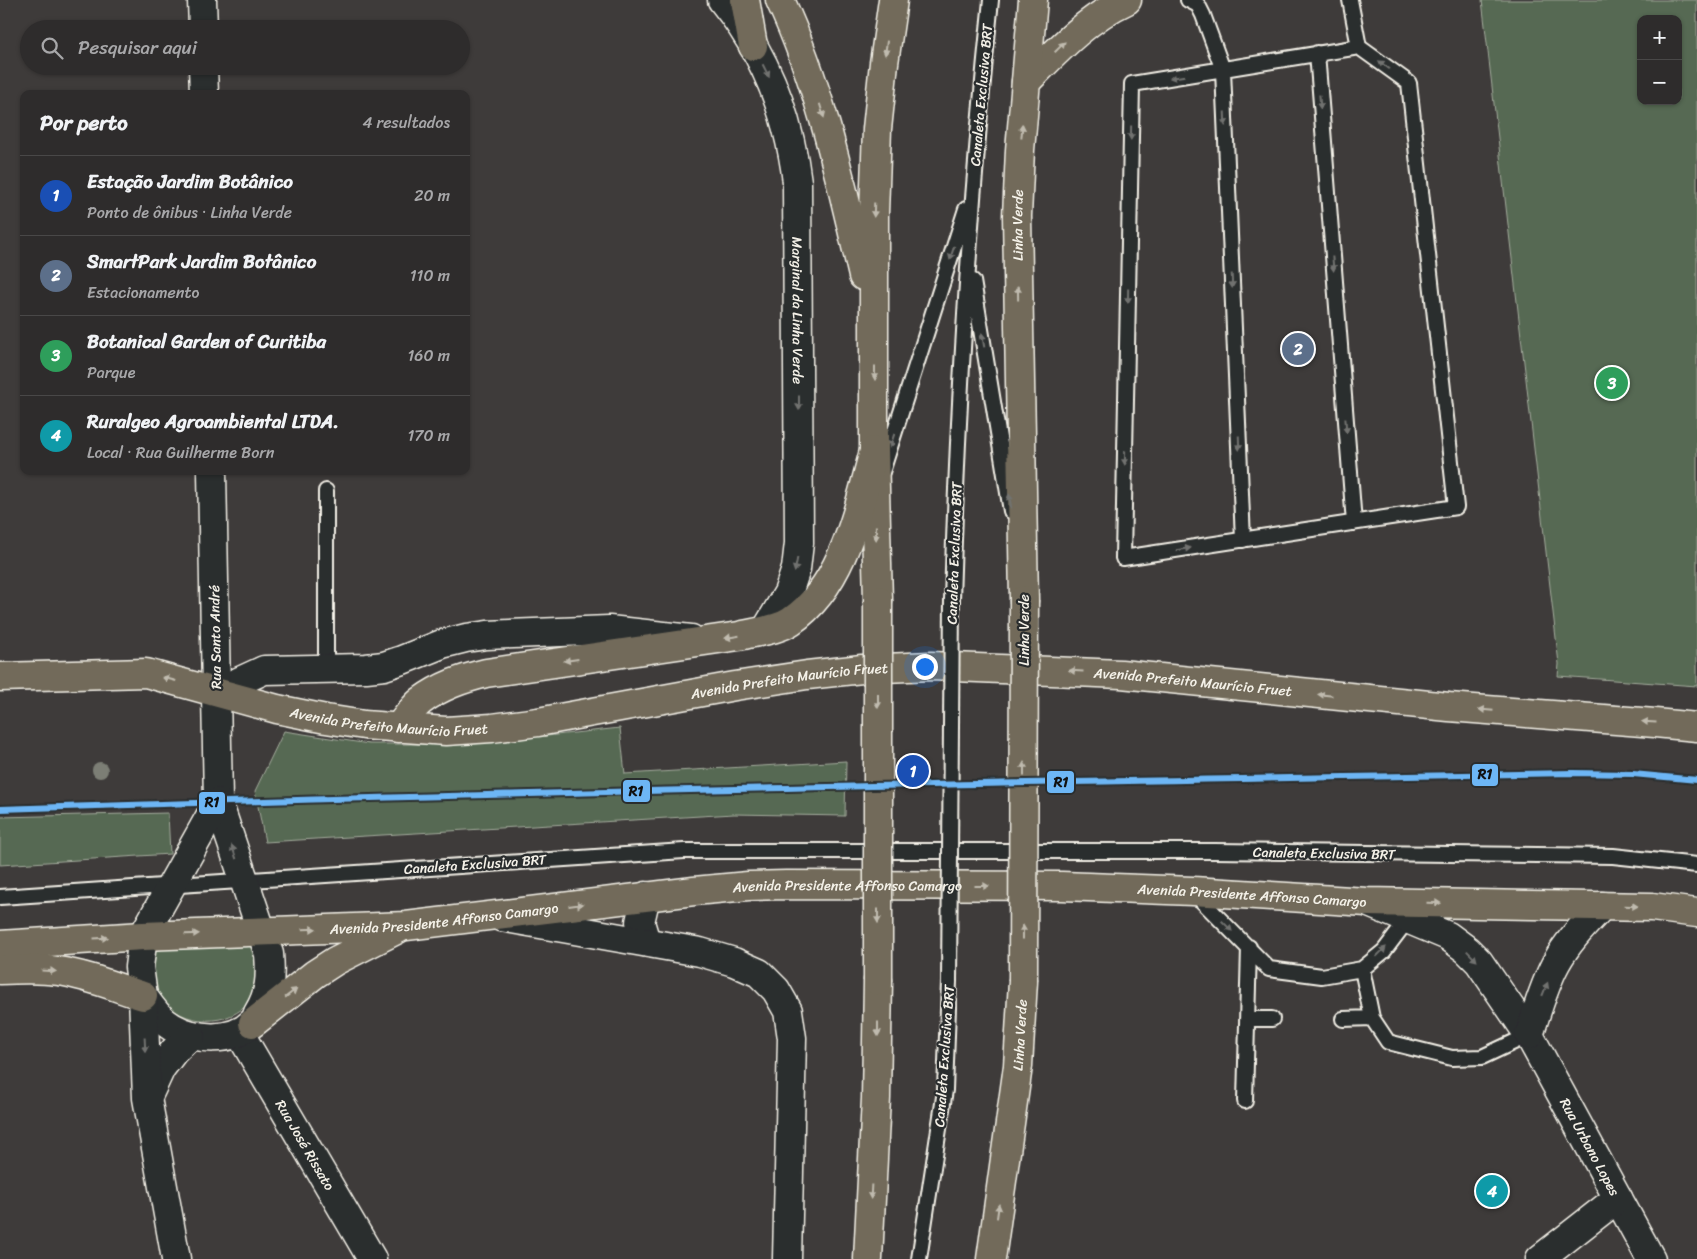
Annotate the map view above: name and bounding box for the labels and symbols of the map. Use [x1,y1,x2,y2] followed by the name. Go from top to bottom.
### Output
[963,22,1000,167] street label: Canaleta Exclusiva BRT
[882,41,890,57] one-way arrow
[1054,41,1066,53] one-way arrow
[1378,59,1391,70] one-way arrow
[762,64,770,78] one-way arrow
[1169,74,1185,82] one-way arrow
[1317,94,1325,110] one-way arrow
[818,104,826,119] one-way arrow
[1221,111,1229,127] one-way arrow
[1018,122,1026,138] one-way arrow
[1127,125,1135,141] one-way arrow
[1005,189,1031,261] street label: Linha Verde
[870,202,878,218] one-way arrow
[784,237,810,384] street label: Marginal da Linha Verde
[948,245,956,260] one-way arrow
[1330,256,1338,272] one-way arrow
[1228,273,1236,289] one-way arrow
[1014,285,1022,301] one-way arrow
[1124,288,1132,304] one-way arrow
[1282,330,1314,368] pin: 2
[978,332,986,348] one-way arrow
[1596,364,1628,402] pin: 3
[871,365,879,381] one-way arrow
[795,396,803,412] one-way arrow
[1342,418,1350,434] one-way arrow
[888,433,895,448] one-way arrow
[1235,436,1243,452] one-way arrow
[1121,450,1129,466] one-way arrow
[940,480,970,625] street label: Canaleta Exclusiva BRT
[1005,492,1013,508] one-way arrow
[873,526,881,542] one-way arrow
[1177,545,1193,553] one-way arrow
[792,558,800,573] one-way arrow
[202,585,229,689] street label: Rua Santo André
[1012,594,1037,666] street label: Linha Verde
[723,633,739,641] one-way arrow
[912,654,938,680] your location
[688,656,888,707] street label: Avenida Prefeito Maurício Fruet
[562,657,578,665] one-way arrow
[1092,661,1293,704] street label: Avenida Prefeito Maurício Fruet
[1068,666,1084,674] one-way arrow
[161,675,176,683] one-way arrow
[1316,691,1332,699] one-way arrow
[874,694,882,710] one-way arrow
[287,700,489,744] street label: Avenida Prefeito Maurício Fruet
[1478,706,1494,714] one-way arrow
[1640,718,1656,726] one-way arrow
[897,752,929,790] pin: 1
[1020,761,1028,777] one-way arrow
[1477,762,1492,787] text: R1
[1471,763,1499,787] line badge: R1
[1046,770,1075,794] line badge: R1
[1053,770,1068,795] text: R1
[622,779,651,803] line badge: R1
[628,779,643,804] text: R1
[204,790,219,815] text: R1
[198,791,226,815] line badge: R1
[1253,840,1397,867] street label: Canaleta Exclusiva BRT
[230,844,237,859] one-way arrow
[403,847,548,882] street label: Canaleta Exclusiva BRT
[730,873,962,900] street label: Avenida Presidente Affonso Camargo
[1136,877,1367,915] street label: Avenida Presidente Affonso Camargo
[974,882,990,890] one-way arrow
[328,896,560,942] street label: Avenida Presidente Affonso Camargo
[1426,899,1442,907] one-way arrow
[568,901,584,909] one-way arrow
[1623,903,1639,911] one-way arrow
[874,909,882,925] one-way arrow
[1221,919,1233,931] one-way arrow
[1019,924,1027,940] one-way arrow
[301,925,317,933] one-way arrow
[184,930,200,938] one-way arrow
[93,934,109,942] one-way arrow
[1375,946,1387,958] one-way arrow
[1466,949,1478,961] one-way arrow
[41,967,57,975] one-way arrow
[1541,982,1549,997] one-way arrow
[927,983,962,1128] street label: Canaleta Exclusiva BRT
[284,987,297,998] one-way arrow
[1005,999,1035,1072] street label: Linha Verde
[874,1022,882,1038] one-way arrow
[141,1037,149,1053] one-way arrow
[1552,1093,1627,1201] street label: Rua Urbano Lopes
[268,1095,341,1196] street label: Rua José Rissato
[1476,1172,1508,1210] pin: 4
[867,1184,875,1200] one-way arrow
[994,1202,1002,1218] one-way arrow

